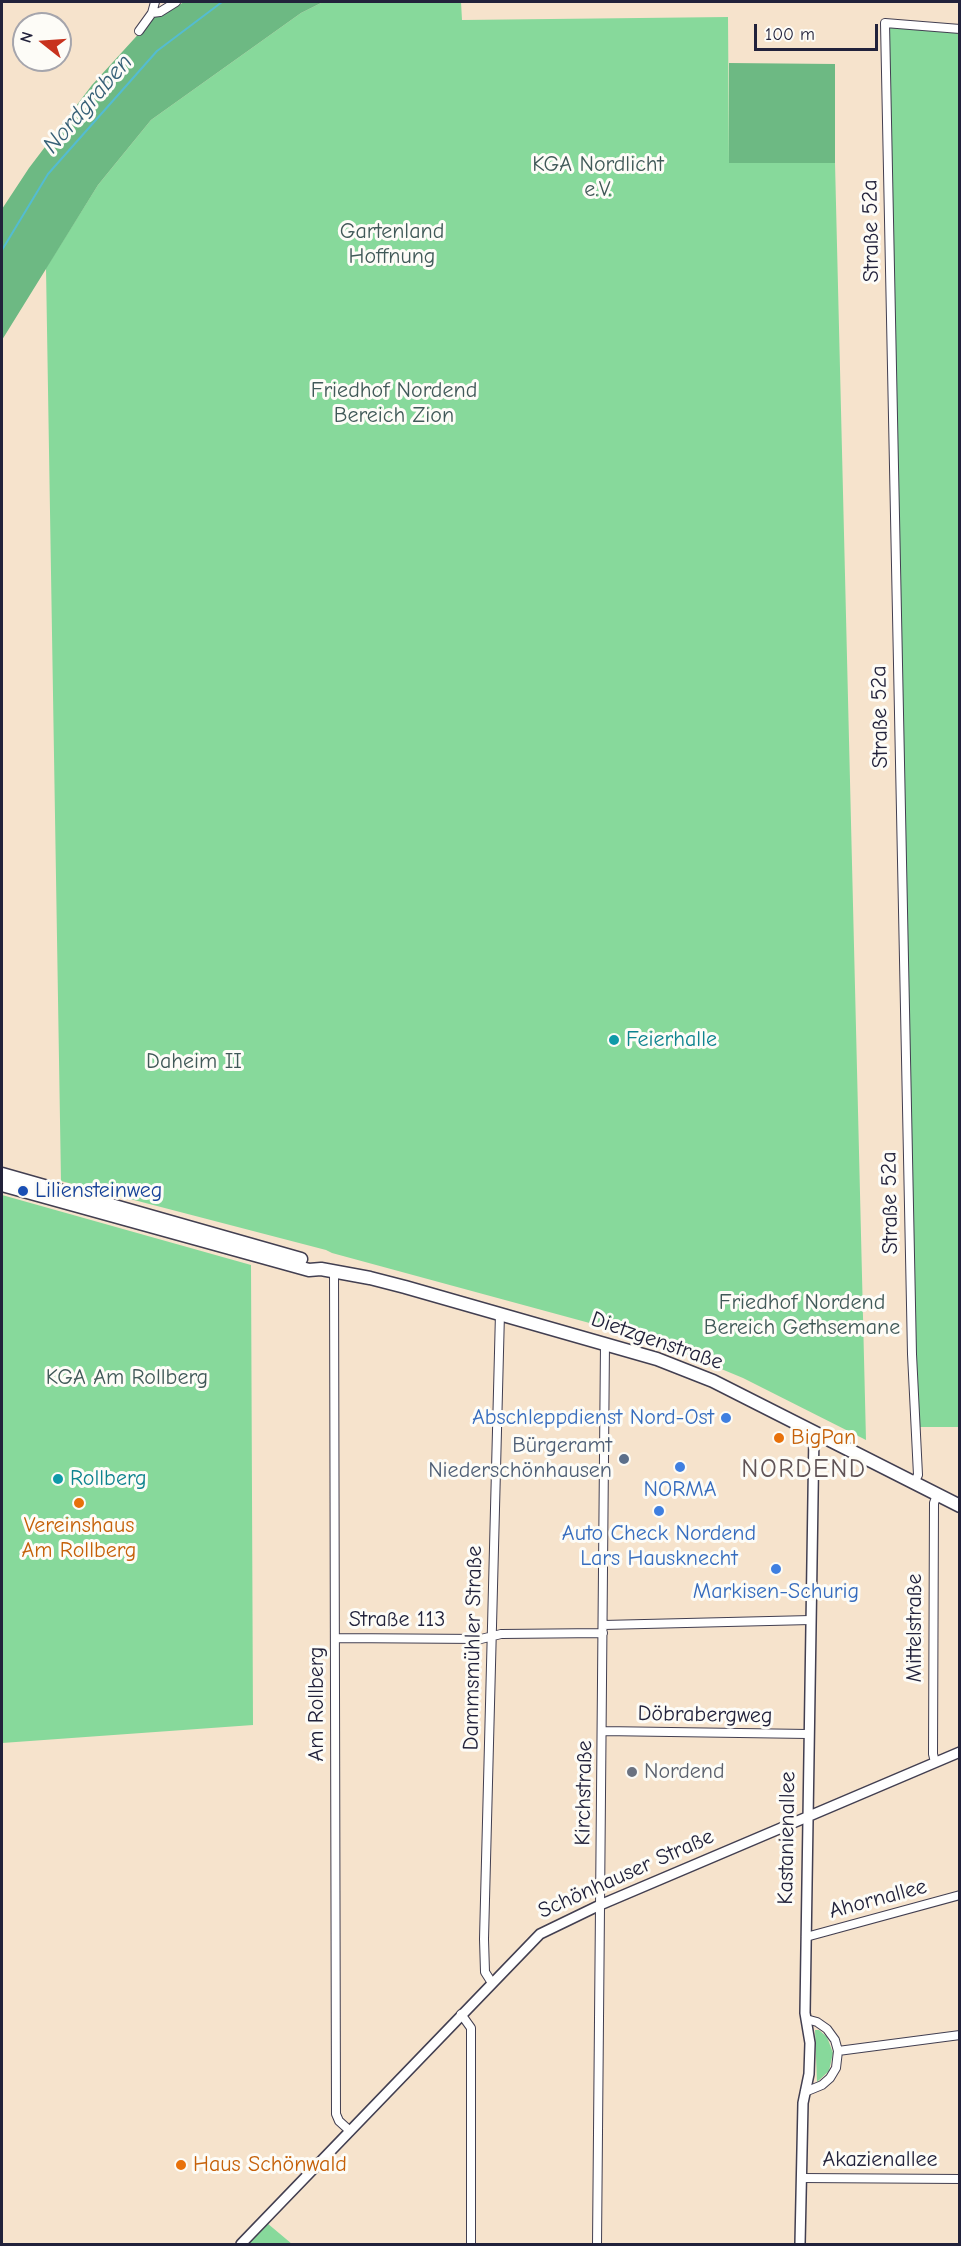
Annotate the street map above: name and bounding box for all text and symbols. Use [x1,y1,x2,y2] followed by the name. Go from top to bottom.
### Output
[12,12,72,72] north arrow
[757,12,882,50] scale bar
[765,24,815,45] text: 100 m
[17,30,37,45] text: N
[37,49,139,159] water label: Nordgraben
[532,152,664,204] park label: KGA Nordlicht e.V.
[857,179,885,283] street label: Straße 52a
[340,219,444,270] park label: Gartenland Hoffnung
[311,378,477,430] park label: Friedhof Nordend Bereich Zion
[866,665,894,769] street label: Straße 52a
[626,1027,717,1053] place label: Feierhalle
[607,1033,621,1047] marker: Feierhalle
[146,1049,242,1075] park label: Daheim II
[876,1151,904,1255] street label: Straße 52a
[35,1178,162,1204] place label: Liliensteinweg
[16,1184,30,1198] marker: Liliensteinweg
[704,1290,900,1342] park label: Friedhof Nordend Bereich Gethsemane
[588,1306,726,1376] street label: Dietzgenstraße
[46,1365,208,1391] park label: KGA Am Rollberg
[472,1405,714,1431] place label: Abschleppdienst Nord-Ost
[719,1411,733,1425] marker: Abschleppdienst Nord-Ost
[791,1425,856,1451] place label: BigPan
[772,1431,786,1445] marker: BigPan
[428,1433,612,1484] place label: Bürgeramt Niederschönhausen
[617,1452,631,1466] marker: Bürgeramt Niederschönhausen
[741,1454,867,1486] district label: NORDEND
[673,1460,687,1474] marker: NORMA
[70,1466,147,1492] place label: Rollberg
[51,1472,65,1486] marker: Rollberg
[644,1477,716,1503] place label: NORMA
[72,1496,86,1510] marker: Vereinshaus Am Rollberg
[652,1504,666,1518] marker: Auto Check Nordend Lars Hausknecht
[22,1513,136,1564] place label: Vereinshaus Am Rollberg
[562,1521,756,1572] place label: Auto Check Nordend Lars Hausknecht
[458,1545,488,1751] street label: Dammsmühler Straße
[769,1562,783,1576] marker: Markisen-Schurig
[902,1574,928,1682] street label: Mittelstraße
[693,1579,859,1605] place label: Markisen-Schurig
[349,1607,445,1633] street label: Straße 113
[304,1647,330,1761] street label: Am Rollberg
[637,1701,773,1729] street label: Döbrabergweg
[570,1740,598,1846] street label: Kirchstraße
[644,1759,725,1785] place label: Nordend
[625,1765,639,1779] marker: Nordend
[773,1771,801,1905] street label: Kastanienallee
[534,1823,718,1925] street label: Schönhauser Straße
[826,1873,930,1925] street label: Ahornallee
[822,2147,938,2173] street label: Akazienallee
[193,2152,347,2178] place label: Haus Schönwald
[174,2158,188,2172] marker: Haus Schönwald

